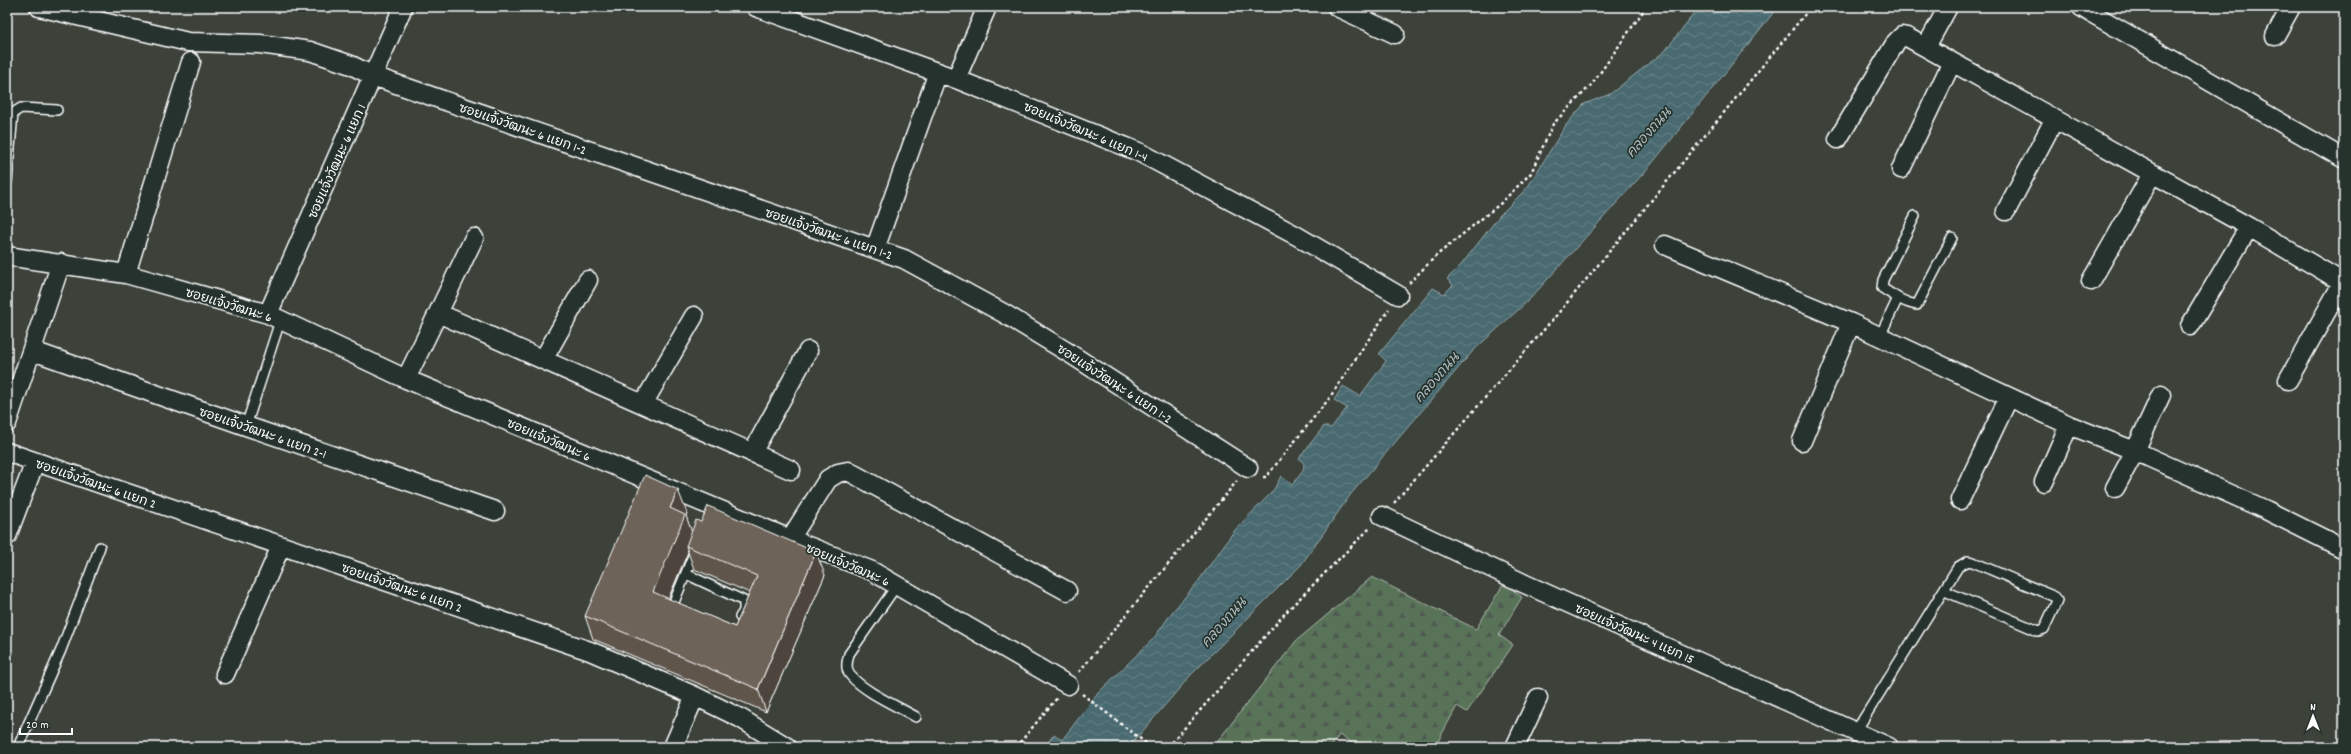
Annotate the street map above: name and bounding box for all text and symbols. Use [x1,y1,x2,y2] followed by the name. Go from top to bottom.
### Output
[1020,98,1151,168] street label: ซอยแจ้งวัฒนะ 6 แยก 1-4
[456,99,589,161] street label: ซอยแจ้งวัฒนะ 6 แยก 1-2
[303,101,372,222] street label: ซอยแจ้งวัฒนะ 6 แยก 1
[1622,104,1677,163] water label: คลองถนน
[762,204,895,266] street label: ซอยแจ้งวัฒนะ 6 แยก 1-2
[183,283,274,329] street label: ซอยแจ้งวัฒนะ 6
[1052,340,1176,430] street label: ซอยแจ้งวัฒนะ 6 แยก 1-2
[1410,349,1465,408] water label: คลองถนน
[196,403,329,465] street label: ซอยแจ้งวัฒนะ 6 แยก 2-1
[503,414,594,468] street label: ซอยแจ้งวัฒนะ 6
[32,455,159,515] street label: ซอยแจ้งวัฒนะ 6 แยก 2
[802,539,893,593] street label: ซอยแจ้งวัฒนะ 6
[338,559,465,619] street label: ซอยแจ้งวัฒนะ 6 แยก 2
[1197,594,1252,653] water label: คลองถนน
[1571,599,1697,670] street label: ซอยแจ้งวัฒนะ 4 แยก 15
[2293,696,2333,736] north arrow
[2310,700,2316,716] text: N
[20,710,72,736] scale bar
[26,717,49,734] text: 20 m

